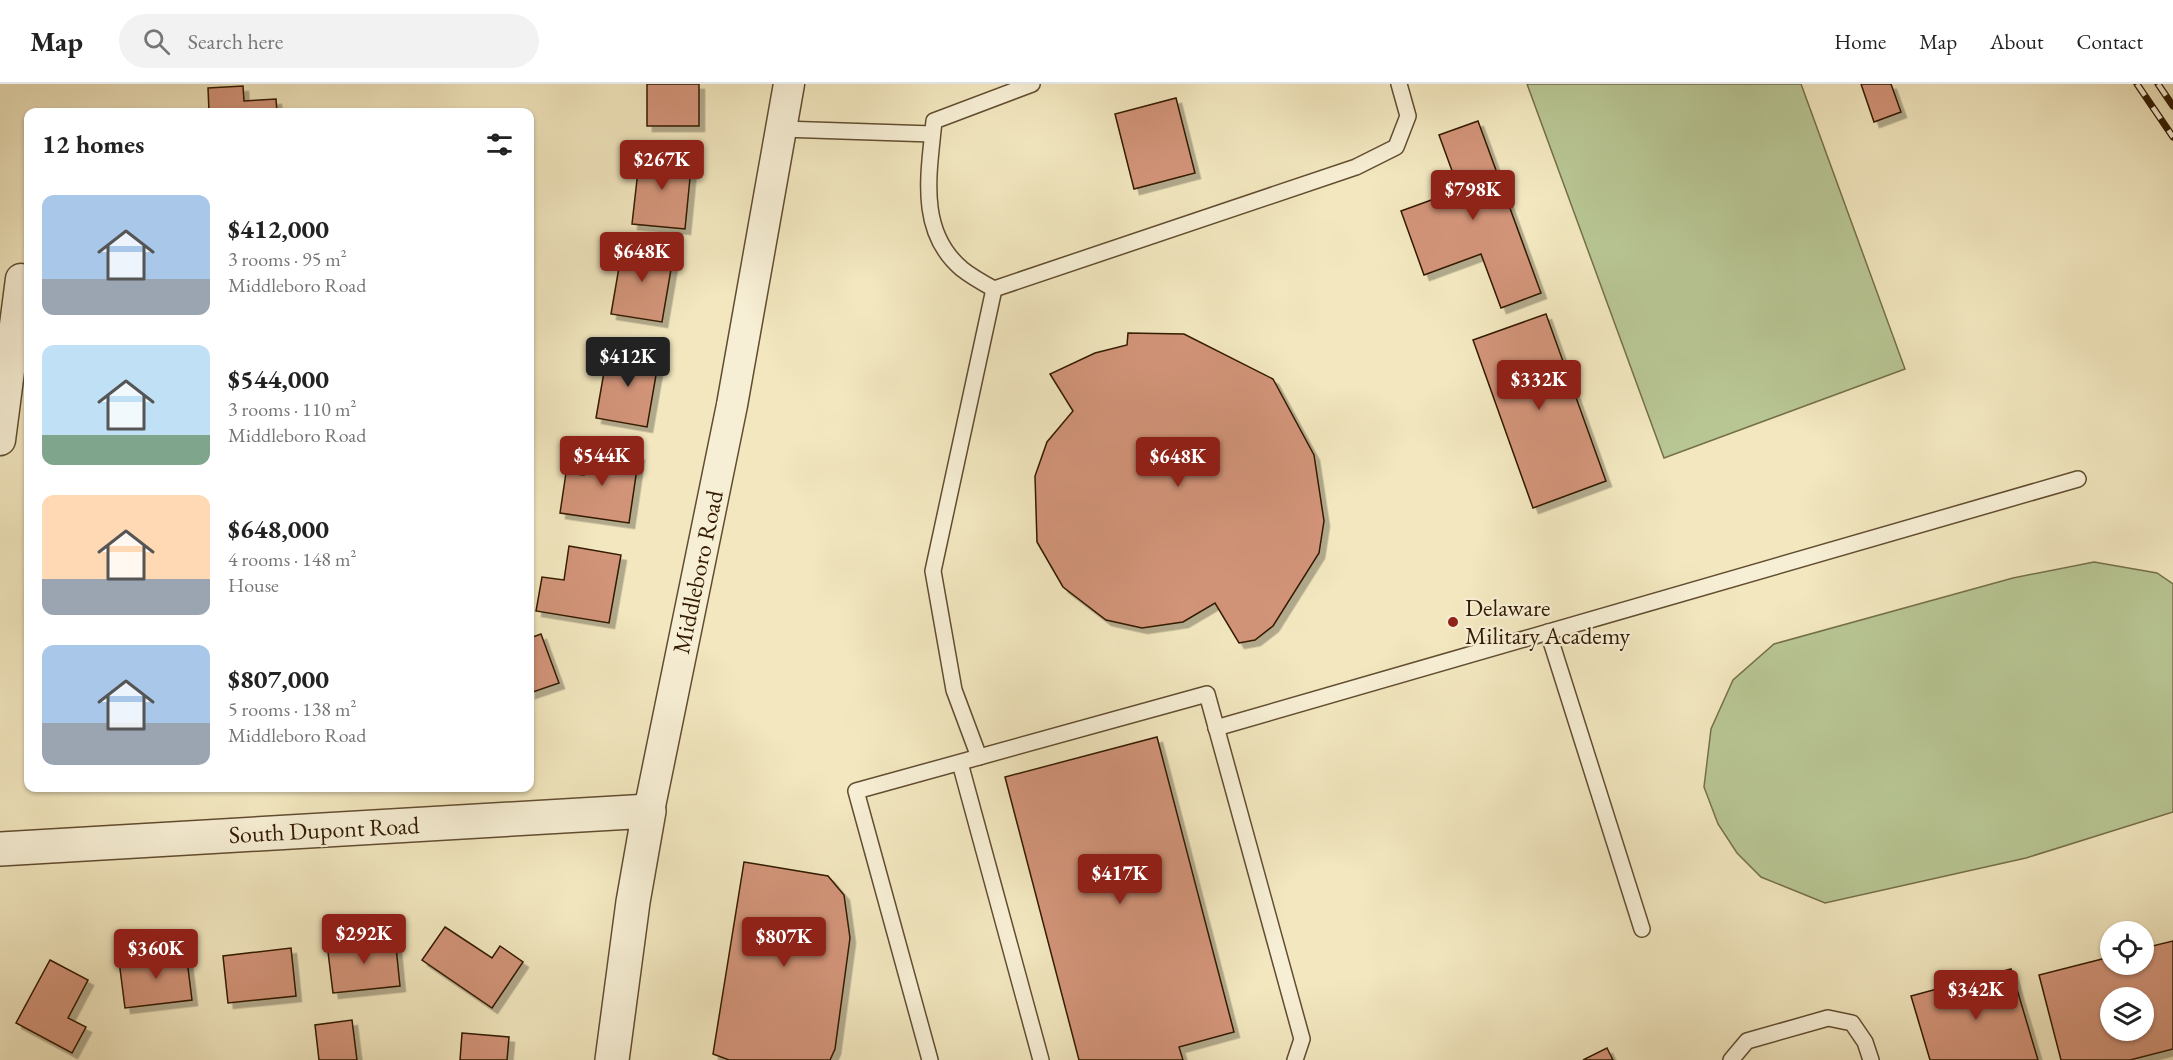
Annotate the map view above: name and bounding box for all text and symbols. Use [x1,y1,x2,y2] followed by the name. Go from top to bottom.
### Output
[119,14,539,68] search box
[30,23,83,59] text: Map
[140,25,173,58] icon: search
[188,27,283,56] text: Search here
[1834,28,1886,55] text: Home
[1919,28,1957,55] text: Map
[1990,28,2043,55] text: About
[2076,28,2143,55] text: Contact
[42,127,144,161] text: 12 homes
[483,128,516,161] icon: filters
[620,140,704,191] pin: $267K
[634,146,690,172] text: $267K
[1431,170,1515,221] pin: $798K
[1445,176,1501,202] text: $798K
[228,212,329,246] text: $412,000
[90,219,162,291] icon: home
[600,232,684,283] pin: $648K
[614,238,670,264] text: $648K
[228,246,347,272] text: 3 rooms · 95 m²
[228,272,366,298] text: Middleboro Road
[586,337,670,388] pin: $412K
[600,343,656,369] text: $412K
[1497,360,1581,411] pin: $332K
[228,362,329,396] text: $544,000
[1511,366,1567,392] text: $332K
[90,369,162,441] icon: home
[228,396,356,422] text: 3 rooms · 110 m²
[228,422,366,448] text: Middleboro Road
[560,436,644,487] pin: $544K
[1136,437,1220,488] pin: $648K
[574,442,630,468] text: $544K
[1150,443,1206,469] text: $648K
[665,487,730,656] street label: Middleboro Road
[228,512,329,546] text: $648,000
[90,519,162,591] icon: home
[228,546,356,572] text: 4 rooms · 148 m²
[228,572,279,598] text: House
[1465,592,1630,651] place label: Delaware Military Academy
[1446,615,1460,629] marker: Delaware Military Academy
[228,662,329,696] text: $807,000
[90,669,162,741] icon: home
[228,696,356,722] text: 5 rooms · 138 m²
[228,722,366,748] text: Middleboro Road
[228,809,421,850] street label: South Dupont Road
[1078,854,1162,905] pin: $417K
[1092,860,1148,886] text: $417K
[322,914,406,965] pin: $292K
[742,917,826,968] pin: $807K
[336,920,392,946] text: $292K
[2100,921,2154,1041] map controls
[2100,921,2154,975] button: locate
[756,923,812,949] text: $807K
[114,929,198,980] pin: $360K
[128,935,184,961] text: $360K
[1934,970,2018,1021] pin: $342K
[1948,976,2004,1002] text: $342K
[2100,987,2154,1041] button: layers

